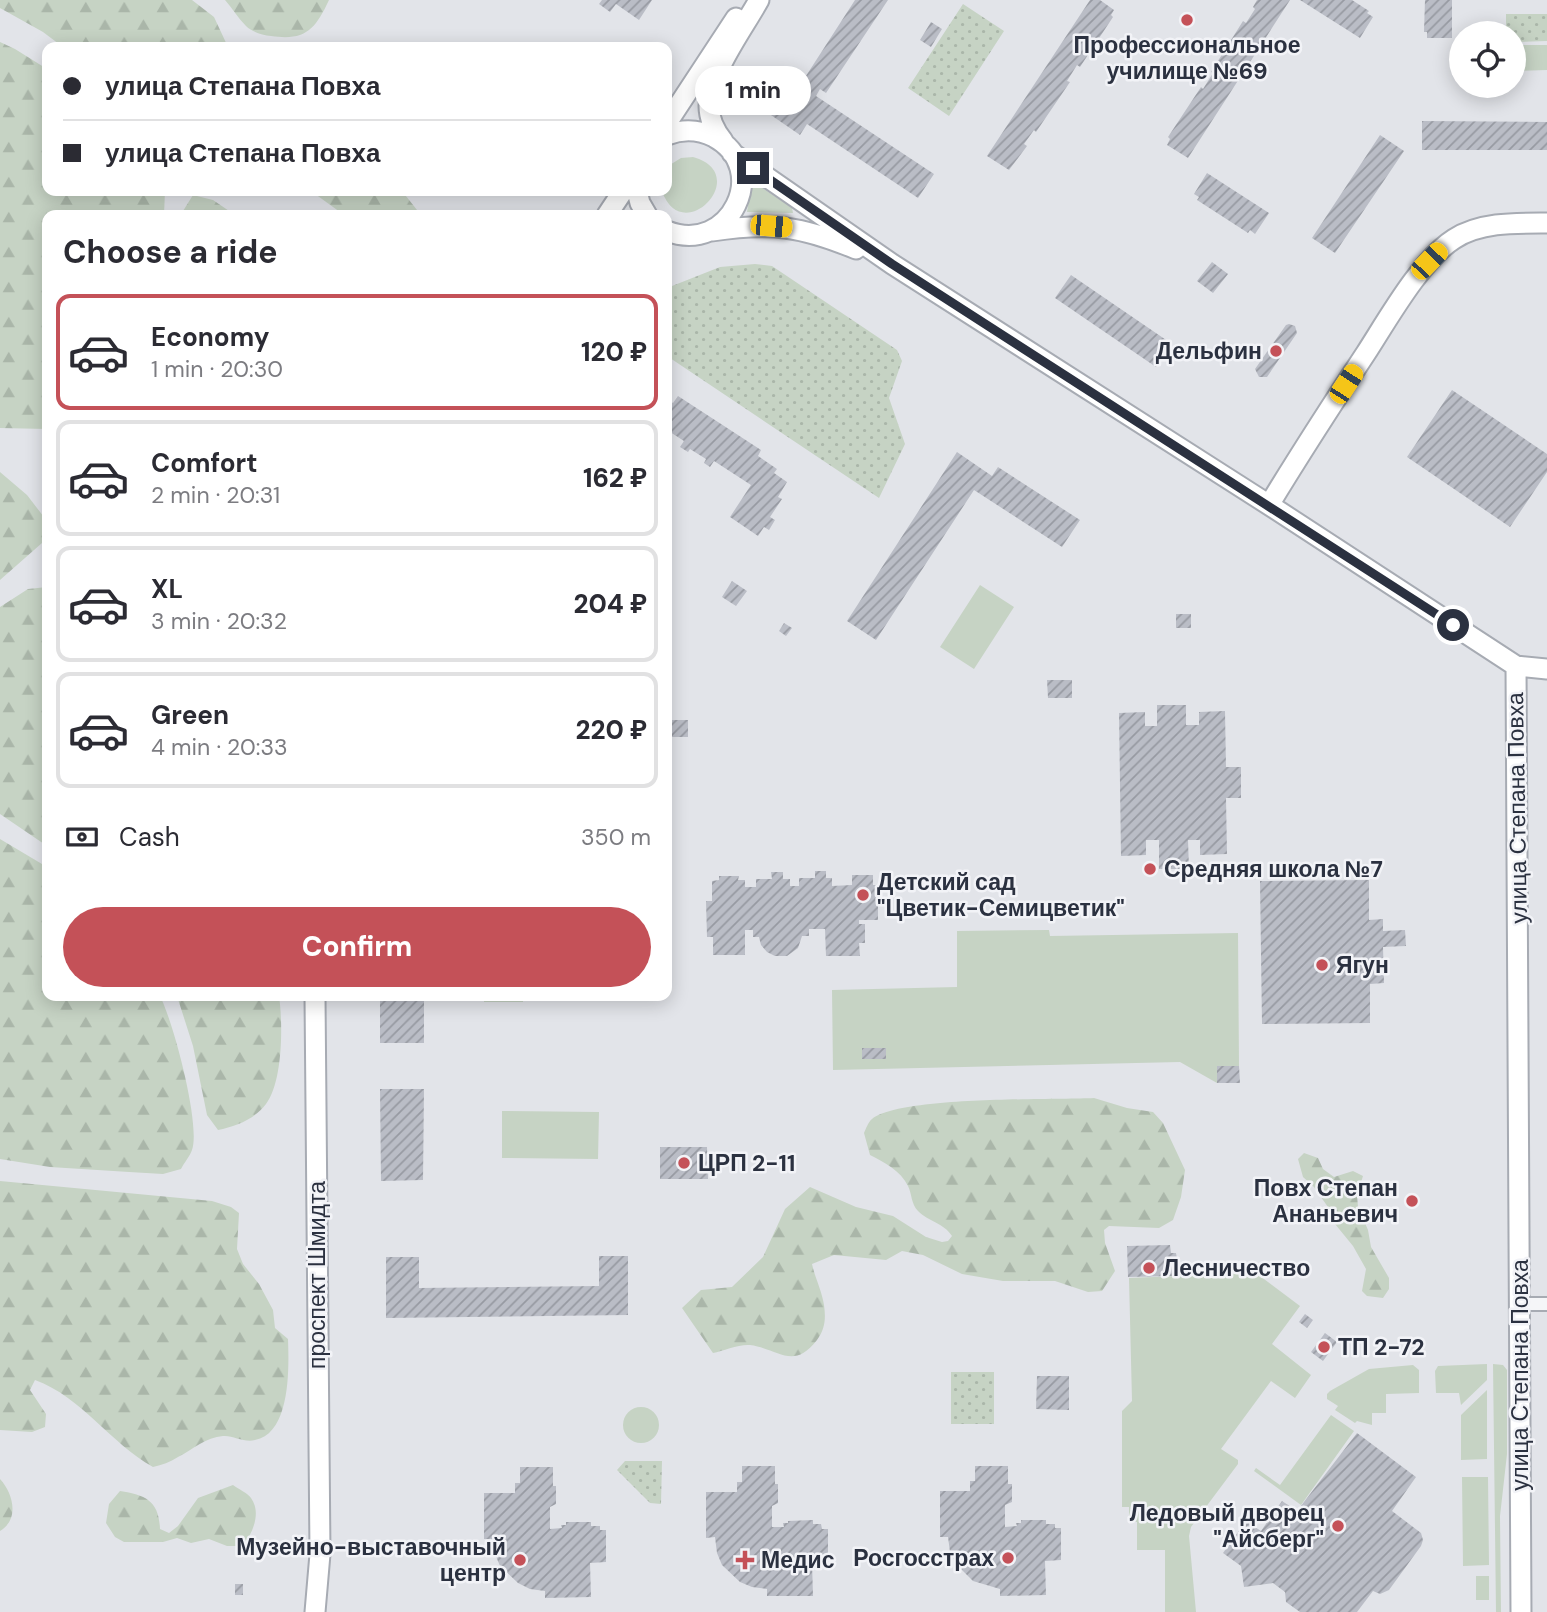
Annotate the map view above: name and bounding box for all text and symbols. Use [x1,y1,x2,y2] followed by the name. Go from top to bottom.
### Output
[1179,12,1195,28] marker: Профессиональное училище №69
[1449,21,1526,98] map controls
[1449,21,1526,98] button: locate
[1074,30,1300,86] place label: Профессиональное училище №69
[695,66,811,116] callout: 1 min
[105,69,380,103] text: улица Степана Повха
[725,75,781,105] text: 1 min
[105,136,380,170] text: улица Степана Повха
[737,152,769,184] route end
[750,214,793,238] car
[63,231,278,273] text: Choose a ride
[1407,239,1452,283] car
[151,320,269,354] text: Economy
[67,321,130,384] icon: car
[581,335,647,369] text: 120 ₽
[1156,336,1262,366] place label: Дельфин
[1268,343,1284,359] marker: Дельфин
[151,354,283,384] text: 1 min · 20:30
[1326,361,1367,407] car
[151,446,257,480] text: Comfort
[67,447,130,510] icon: car
[583,461,647,495] text: 162 ₽
[151,480,280,510] text: 2 min · 20:31
[151,572,183,606] text: XL
[67,573,130,636] icon: car
[574,587,647,621] text: 204 ₽
[151,606,287,636] text: 3 min · 20:32
[1437,609,1469,641] route start
[1500,692,1534,924] street label: улица Степана Повха
[151,698,229,732] text: Green
[67,699,130,762] icon: car
[576,713,647,747] text: 220 ₽
[151,732,288,762] text: 4 min · 20:33
[63,818,101,856] icon: cash
[119,820,180,854] text: Cash
[581,822,651,852] text: 350 m
[1164,854,1383,884] place label: Средняя школа №7
[1142,861,1158,877] marker: Средняя школа №7
[877,867,1125,923] place label: Детский сад "Цветик-Семицветик"
[855,887,871,903] marker: Детский сад "Цветик-Семицветик"
[63,907,651,987] button: Confirm
[1336,950,1389,980] place label: Ягун
[1314,957,1330,973] marker: Ягун
[698,1148,795,1178] place label: ЦРП 2-11
[676,1155,692,1171] marker: ЦРП 2-11
[1254,1173,1398,1229] place label: Повх Степан Ананьевич
[302,1181,332,1369] street label: проспект Шмидта
[1404,1193,1420,1209] marker: Повх Степан Ананьевич
[1163,1253,1310,1283] place label: Лесничество
[1505,1259,1535,1491] street label: улица Степана Повха
[1141,1260,1157,1276] marker: Лесничество
[1338,1332,1425,1362] place label: ТП 2-72
[1316,1339,1332,1355] marker: ТП 2-72
[1130,1498,1324,1554] place label: Ледовый дворец "Айсберг"
[1330,1518,1346,1534] marker: Ледовый дворец "Айсберг"
[236,1532,506,1588] place label: Музейно-выставочный центр
[853,1543,994,1573] place label: Росгосстрах
[761,1545,835,1575] place label: Медис
[735,1550,755,1570] marker: Медис
[1000,1550,1016,1566] marker: Росгосстрах
[512,1552,528,1568] marker: Музейно-выставочный центр

